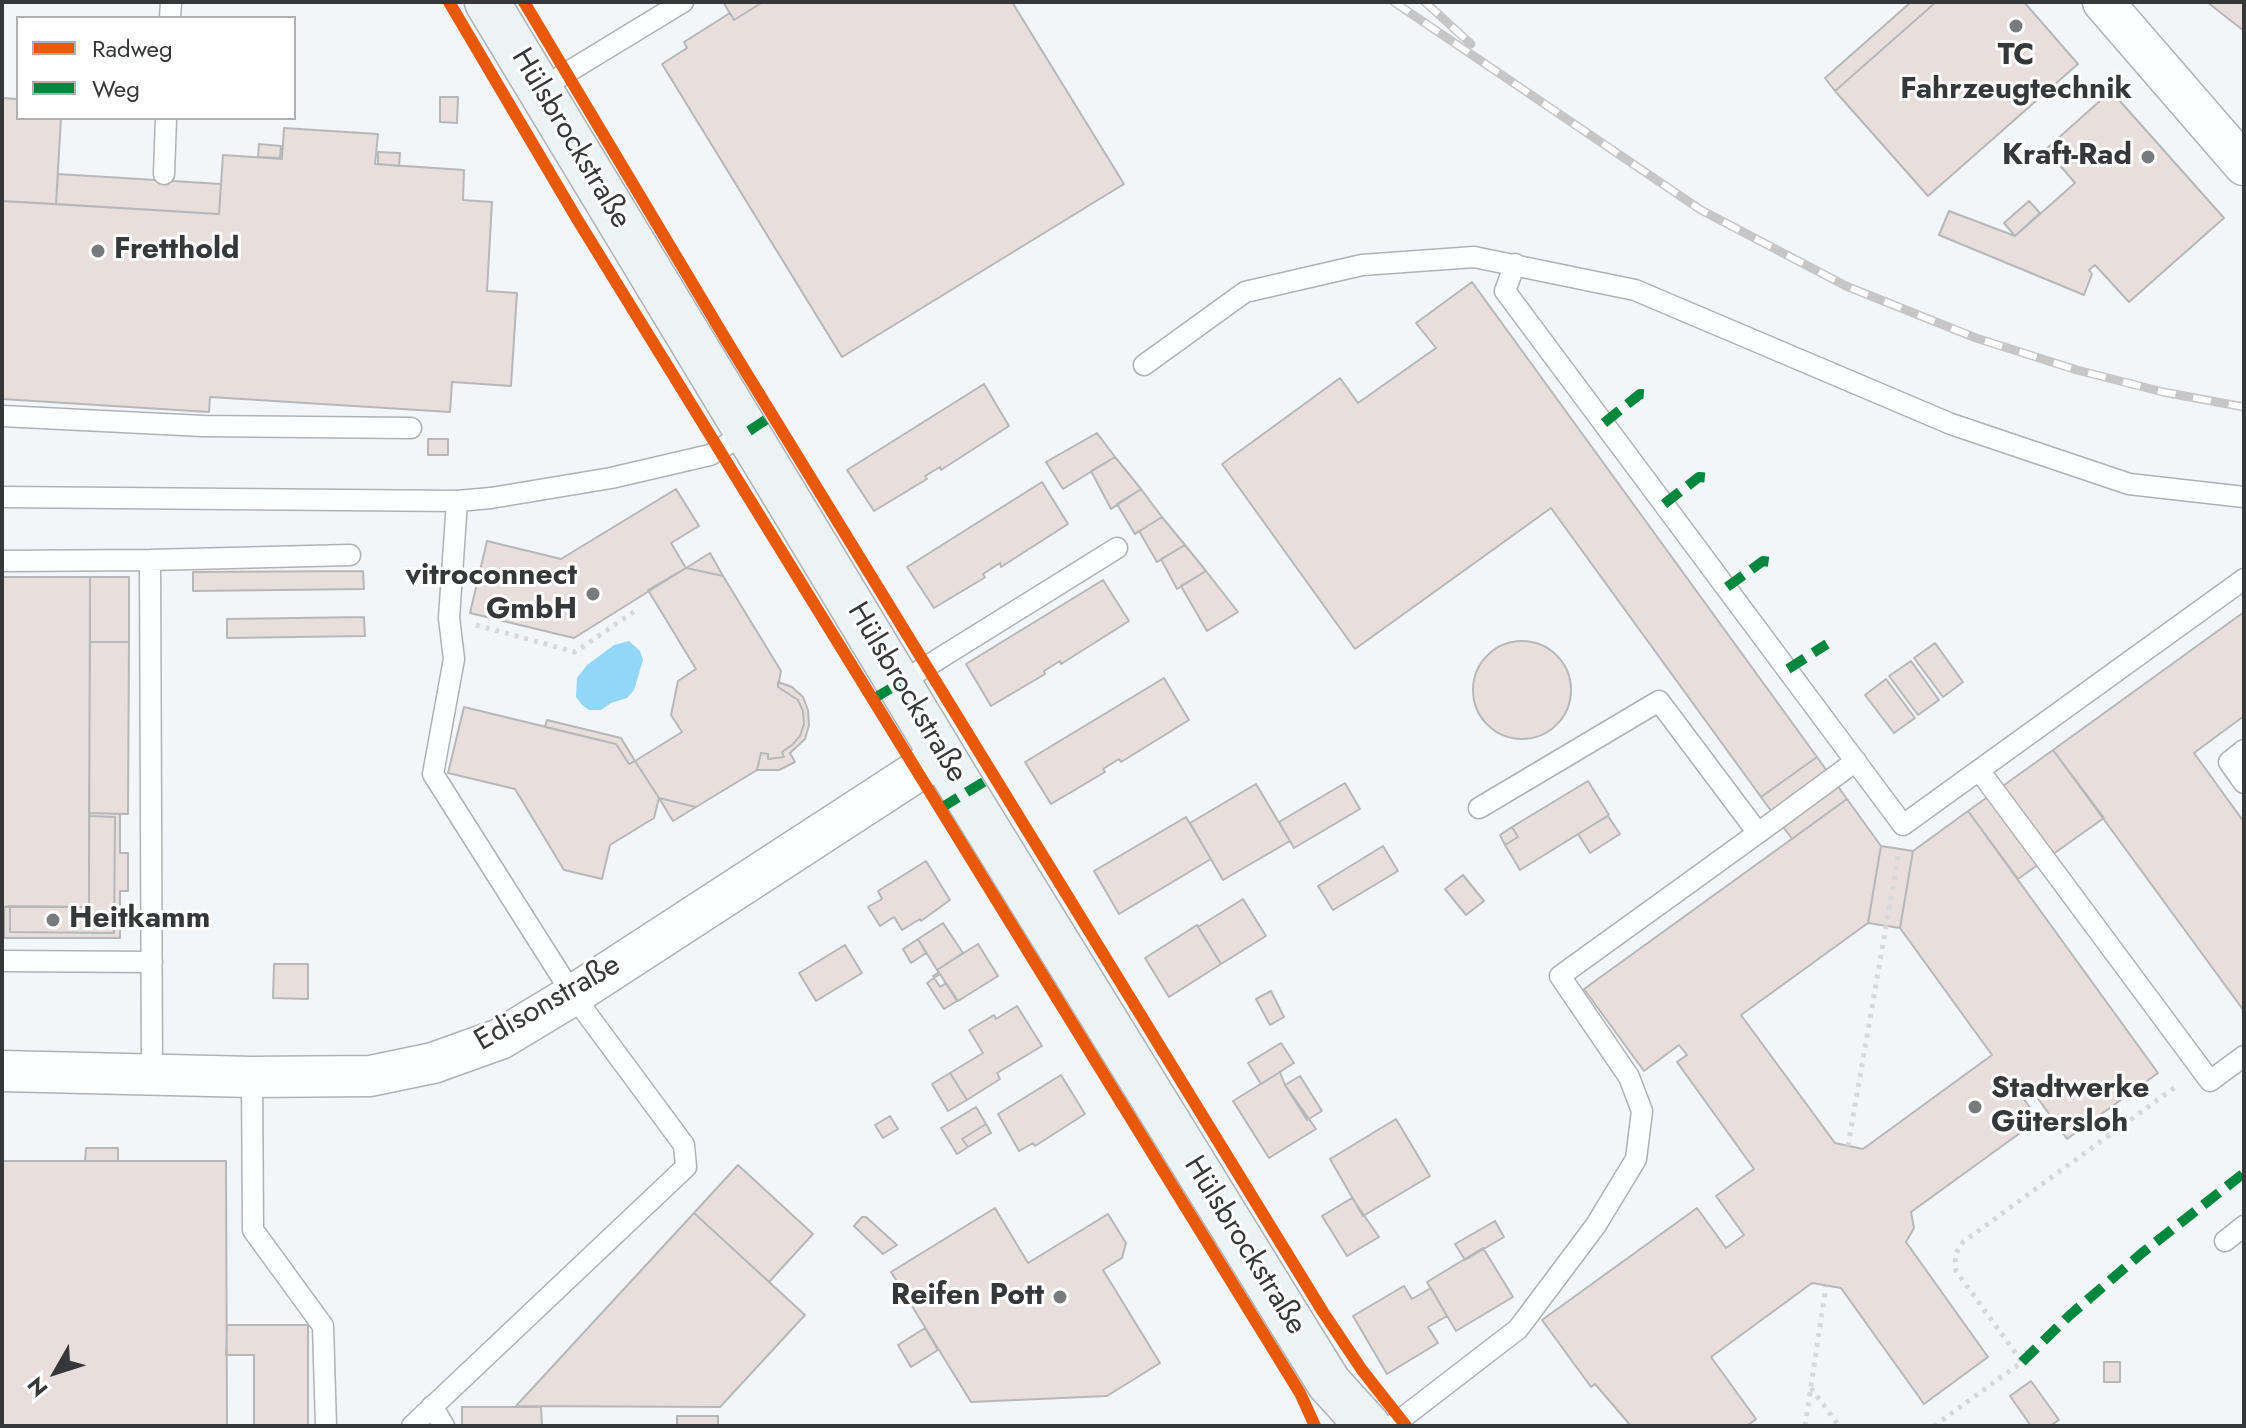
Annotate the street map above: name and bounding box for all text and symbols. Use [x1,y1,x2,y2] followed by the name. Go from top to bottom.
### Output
[16,16,296,120] legend
[2007,17,2025,35] marker: TC Fahrzeugtechnik
[92,31,173,66] text: Radweg
[1900,39,2132,110] place label: TC Fahrzeugtechnik
[502,43,638,235] street label: Hülsbrockstraße
[92,71,140,106] text: Weg
[2002,139,2132,175] place label: Kraft-Rad
[2139,148,2157,166] marker: Kraft-Rad
[114,233,240,269] place label: Fretthold
[89,242,107,260] marker: Fretthold
[405,559,577,630] place label: vitroconnect GmbH
[584,585,602,603] marker: vitroconnect GmbH
[838,597,974,789] street label: Hülsbrockstraße
[69,902,210,938] place label: Heitkamm
[44,911,62,929] marker: Heitkamm
[469,948,627,1060] street label: Edisonstraße
[1991,1072,2149,1142] place label: Stadtwerke Gütersloh
[1966,1098,1984,1116] marker: Stadtwerke Gütersloh
[1175,1150,1313,1342] street label: Hülsbrockstraße
[891,1279,1044,1315] place label: Reifen Pott
[1051,1288,1069,1306] marker: Reifen Pott
[16,1332,96,1412] north arrow
[19,1370,55,1404] text: N

